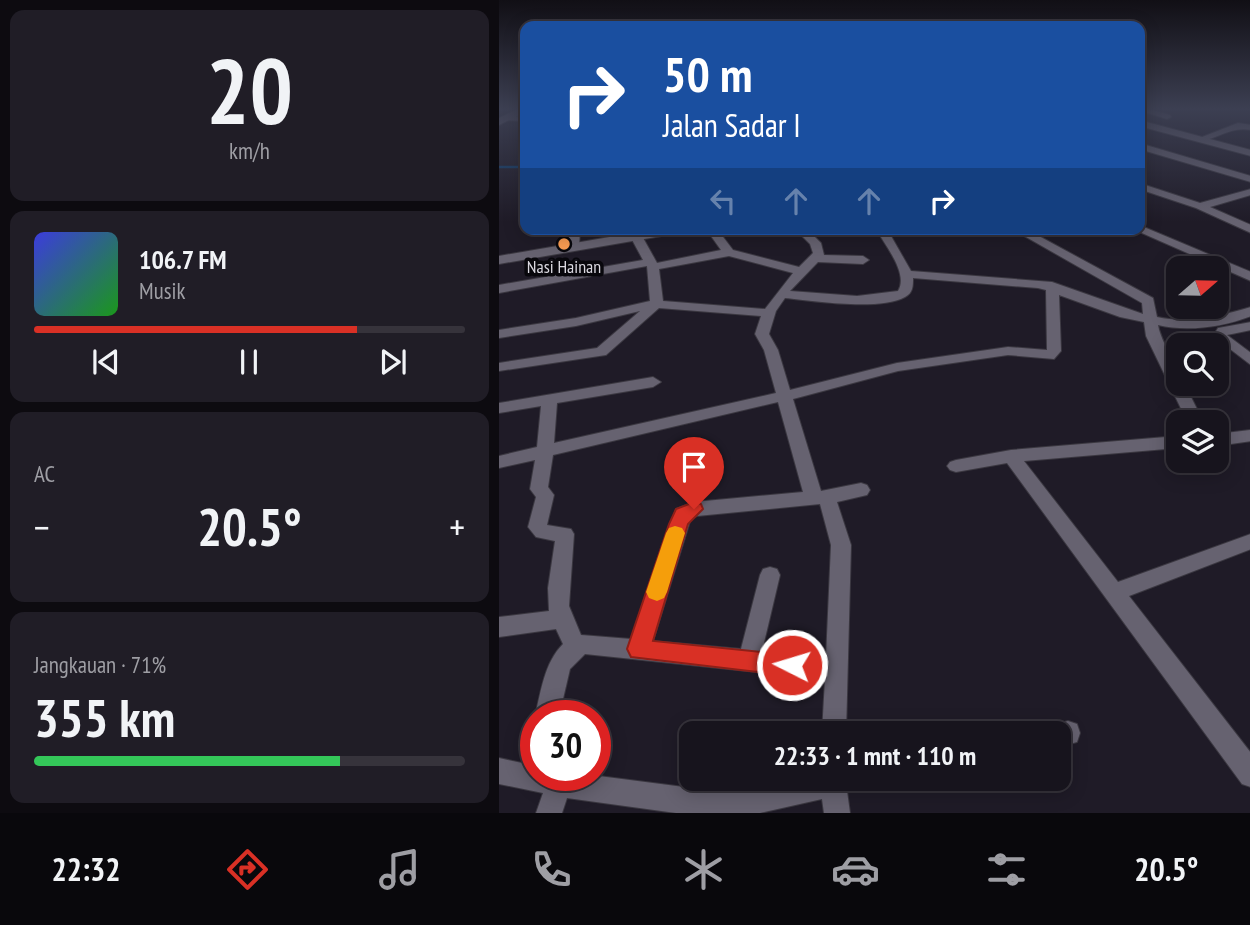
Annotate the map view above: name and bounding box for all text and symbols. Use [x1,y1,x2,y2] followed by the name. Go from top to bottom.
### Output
[206,31,293,149] text: 20
[663,42,752,106] text: 50 m
[548,49,639,140] icon: right
[663,104,801,146] text: Jalan Sadar I
[229,136,270,165] text: km/h
[704,182,742,220] icon: left
[777,182,815,220] icon: ahead
[850,182,888,220] icon: ahead
[923,182,961,220] icon: right
[556,236,572,252] marker: Nasi Hainan
[139,243,227,276] text: 106.7 FM
[527,255,601,278] place label: Nasi Hainan
[1166,256,1229,318] north arrow
[1166,256,1229,473] map controls
[139,276,185,305] text: Musik
[1166,333,1229,396] button: search
[87,343,125,381] icon: previous
[230,343,268,381] icon: pause
[374,343,412,381] icon: next
[1166,410,1229,473] button: layers
[664,437,724,509] pin
[675,448,713,486] icon: arrive
[34,459,55,488] text: AC
[197,493,302,560] text: 20.5°
[34,502,50,551] text: −
[449,502,465,551] text: +
[755,628,829,702] position arrow
[34,650,166,679] text: Jangkauan · 71%
[34,684,175,751] text: 355 km
[520,700,611,791] speed limit sign: 30
[774,739,976,772] text: 22:33 · 1 mnt · 110 m
[223,845,272,894] icon: directions
[375,845,424,894] icon: music
[527,845,576,894] icon: phone
[679,845,728,894] icon: climate
[831,845,880,894] icon: car
[982,845,1031,894] icon: filters
[51,848,121,890] text: 22:32
[1134,848,1199,890] text: 20.5°

